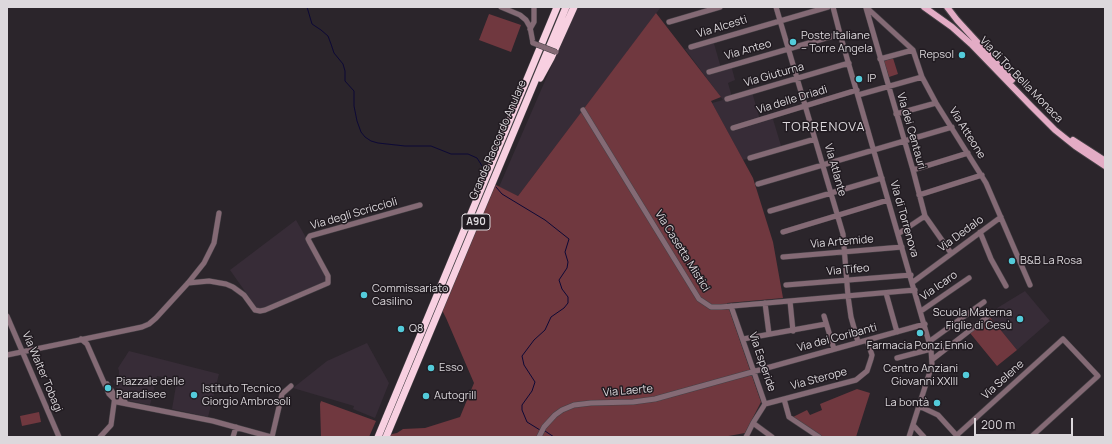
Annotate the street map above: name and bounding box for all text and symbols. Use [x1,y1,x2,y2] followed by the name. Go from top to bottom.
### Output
[695,13,749,41] street label: Via Alcesti
[801,29,873,55] place label: Poste Italiane – Torre Angela
[977,34,1065,126] street label: Via di Tor Bella Monaca
[723,37,773,63] street label: Via Anteo
[788,37,798,47] marker: Poste Italiane – Torre Angela
[919,48,954,62] place label: Repsol
[957,50,967,60] marker: Repsol
[743,60,805,90] street label: Via Giuturna
[867,72,876,86] place label: IP
[854,74,864,84] marker: IP
[467,78,529,202] street label: Grande Raccordo Anulare
[755,83,829,117] street label: Via delle Driadi
[894,91,928,171] street label: Via dei Centauri
[946,105,988,161] street label: Via Atteone
[782,119,866,135] district label: TORRENOVA
[821,142,849,198] street label: Via Atlante
[887,179,921,259] street label: Via di Torrenova
[309,195,399,233] street label: Via degli Scriccioli
[652,208,712,294] street label: Via Casetta Mistici
[936,213,986,255] street label: Via Dedalo
[462,214,490,230] road number: A90
[810,233,874,251] street label: Via Artemide
[1020,254,1082,268] place label: B&B La Rosa
[1007,256,1017,266] marker: B&B La Rosa
[826,262,870,278] street label: Via Tifeo
[918,268,960,304] street label: Via Icaro
[372,282,449,308] place label: Commissariato Casilino
[359,290,369,300] marker: Commissariato Casilino
[933,306,1012,332] place label: Scuola Materna Figlie di Gesù
[1015,314,1025,324] marker: Scuola Materna Figlie di Gesù
[796,321,878,355] street label: Via dei Coribanti
[409,322,423,336] place label: Q8
[396,324,406,334] marker: Q8
[915,328,925,338] marker: Farmacia Ponzi Ennio
[19,330,65,414] street label: Via Walter Tobagi
[746,331,778,393] street label: Via Esperide
[867,339,973,353] place label: Farmacia Ponzi Ennio
[979,358,1027,402] street label: Via Selene
[439,361,463,375] place label: Esso
[883,362,958,388] place label: Centro Anziani Giovanni XXIII
[426,363,436,373] marker: Esso
[789,365,849,393] street label: Via Sterope
[961,370,971,380] marker: Centro Anziani Giovanni XXIII
[116,375,184,401] place label: Piazzale delle Paradisee
[202,382,291,408] place label: Istituto Tecnico Giorgio Ambrosoli
[603,382,653,400] street label: Via Laerte
[103,383,113,393] marker: Piazzale delle Paradisee
[434,389,476,403] place label: Autogrill
[189,390,199,400] marker: Istituto Tecnico Giorgio Ambrosoli
[421,391,431,401] marker: Autogrill
[885,396,929,410] place label: La bontà
[932,398,942,408] marker: La bontà
[976,410,1075,436] scale bar
[981,416,1015,433] text: 200 m

